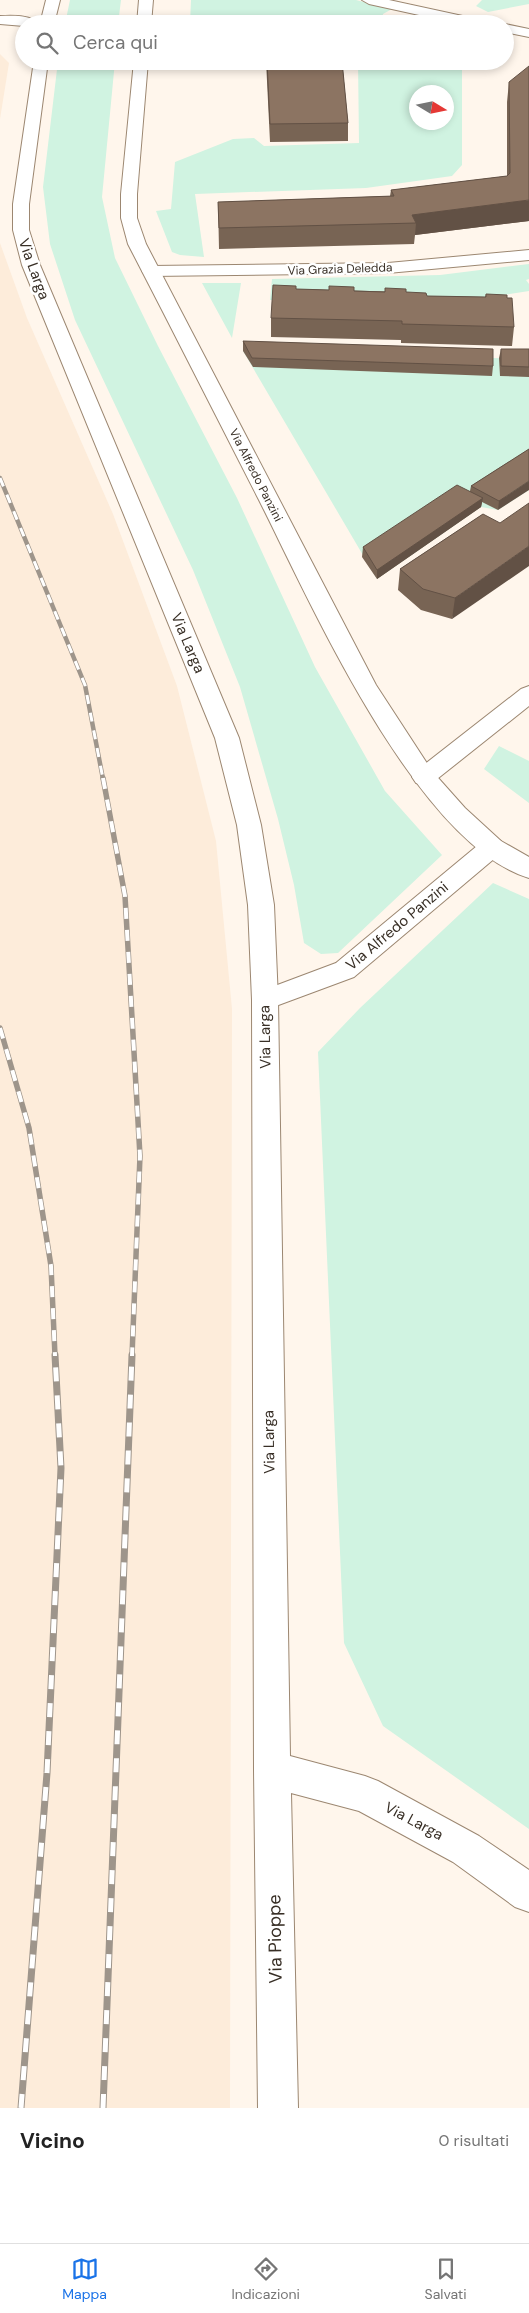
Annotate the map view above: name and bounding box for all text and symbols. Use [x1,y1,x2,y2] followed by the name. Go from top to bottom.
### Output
[15,15,514,70] search box
[33,29,61,57] icon: search
[73,30,158,55] text: Cerca qui
[409,85,454,130] north arrow
[14,236,54,302] street label: Via Larga
[287,259,393,279] street label: Via Grazia Deledda
[226,426,286,524] street label: Via Alfredo Panzini
[166,610,210,676] street label: Via Larga
[342,877,452,975] street label: Via Alfredo Panzini
[254,1005,276,1069] street label: Via Larga
[258,1410,280,1474] street label: Via Larga
[381,1797,447,1845] street label: Via Larga
[262,1894,288,1984] street label: Via Pioppe
[20,2127,85,2155] text: Vicino
[438,2130,509,2151] text: 0 risultati
[62,2255,107,2303] tab: Mappa
[231,2255,300,2303] tab: Indicazioni
[425,2255,467,2303] tab: Salvati

